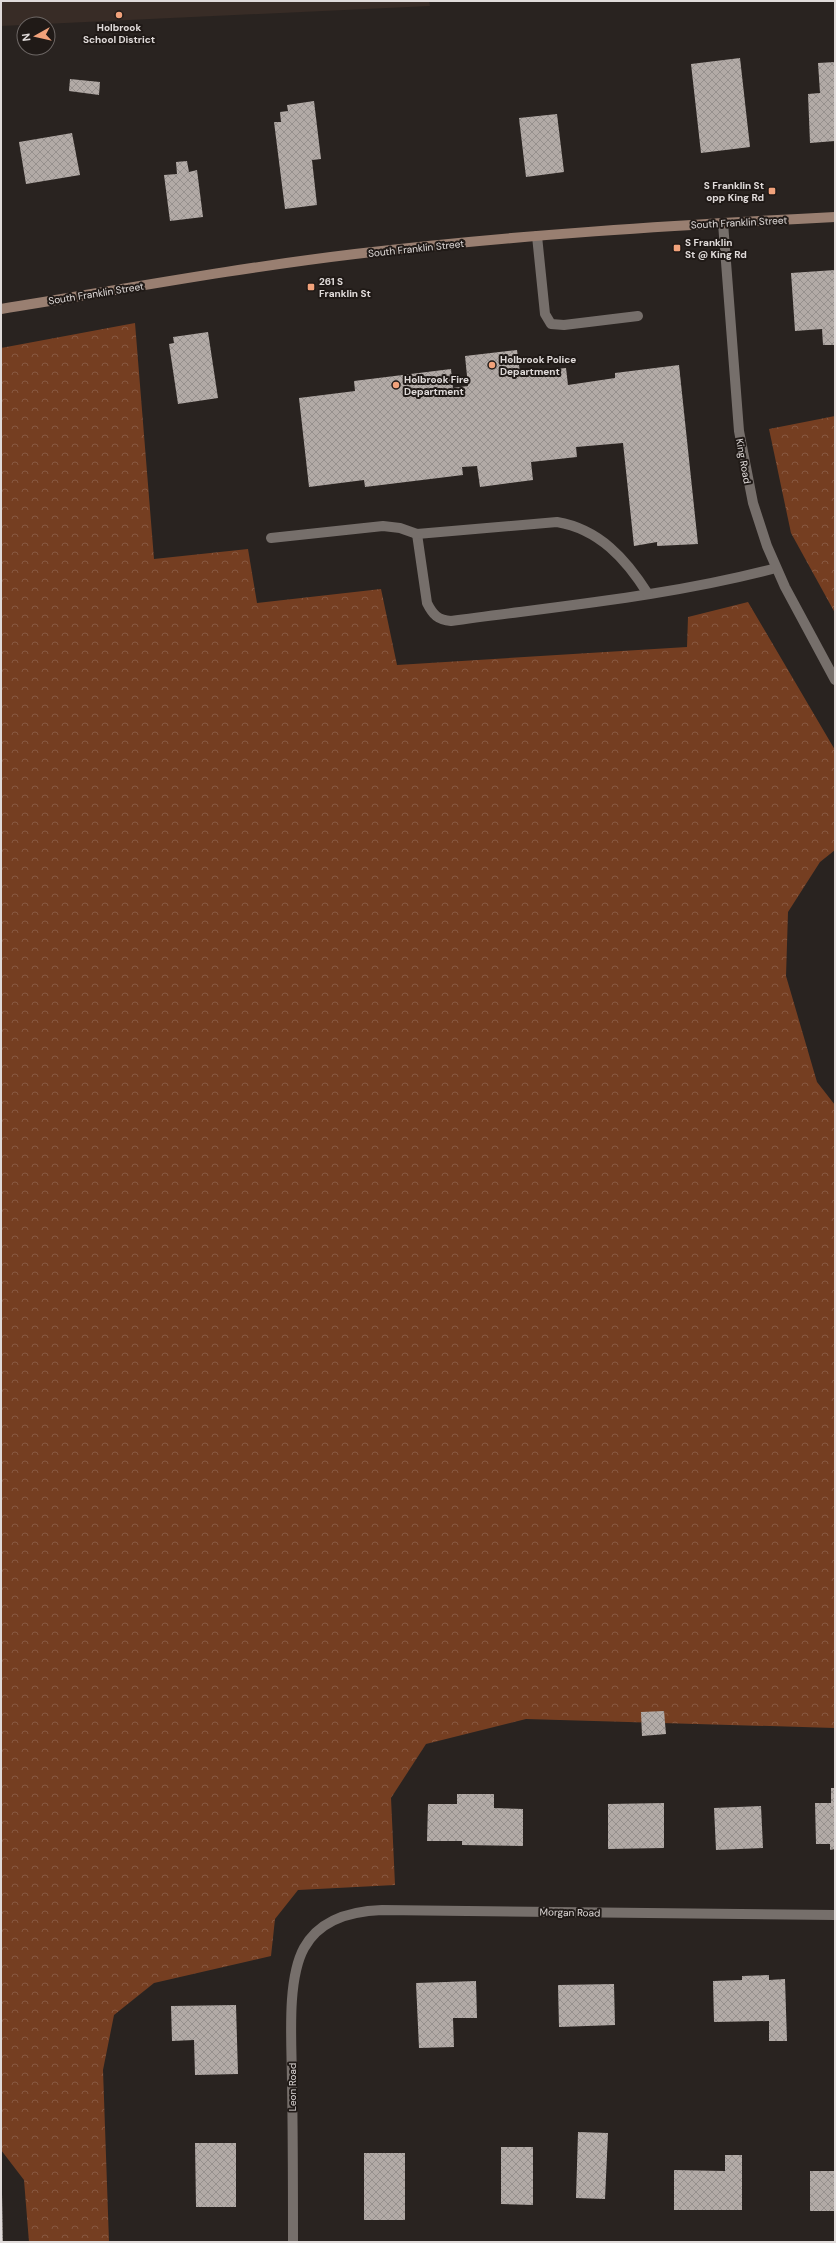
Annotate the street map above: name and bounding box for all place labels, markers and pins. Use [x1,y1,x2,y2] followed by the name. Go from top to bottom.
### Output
[114,10,124,20] marker: Holbrook School District
[83,21,155,46] place label: Holbrook School District
[704,179,764,204] place label: S Franklin St opp King Rd
[767,186,777,196] marker: S Franklin St opp King Rd
[685,236,747,261] place label: S Franklin St @ King Rd
[672,243,682,253] marker: S Franklin St @ King Rd
[319,275,371,300] place label: 261 S Franklin St
[306,282,316,292] marker: 261 S Franklin St
[500,353,576,378] place label: Holbrook Police Department
[487,360,497,370] marker: Holbrook Police Department
[404,373,469,398] place label: Holbrook Fire Department
[391,380,401,390] marker: Holbrook Fire Department

